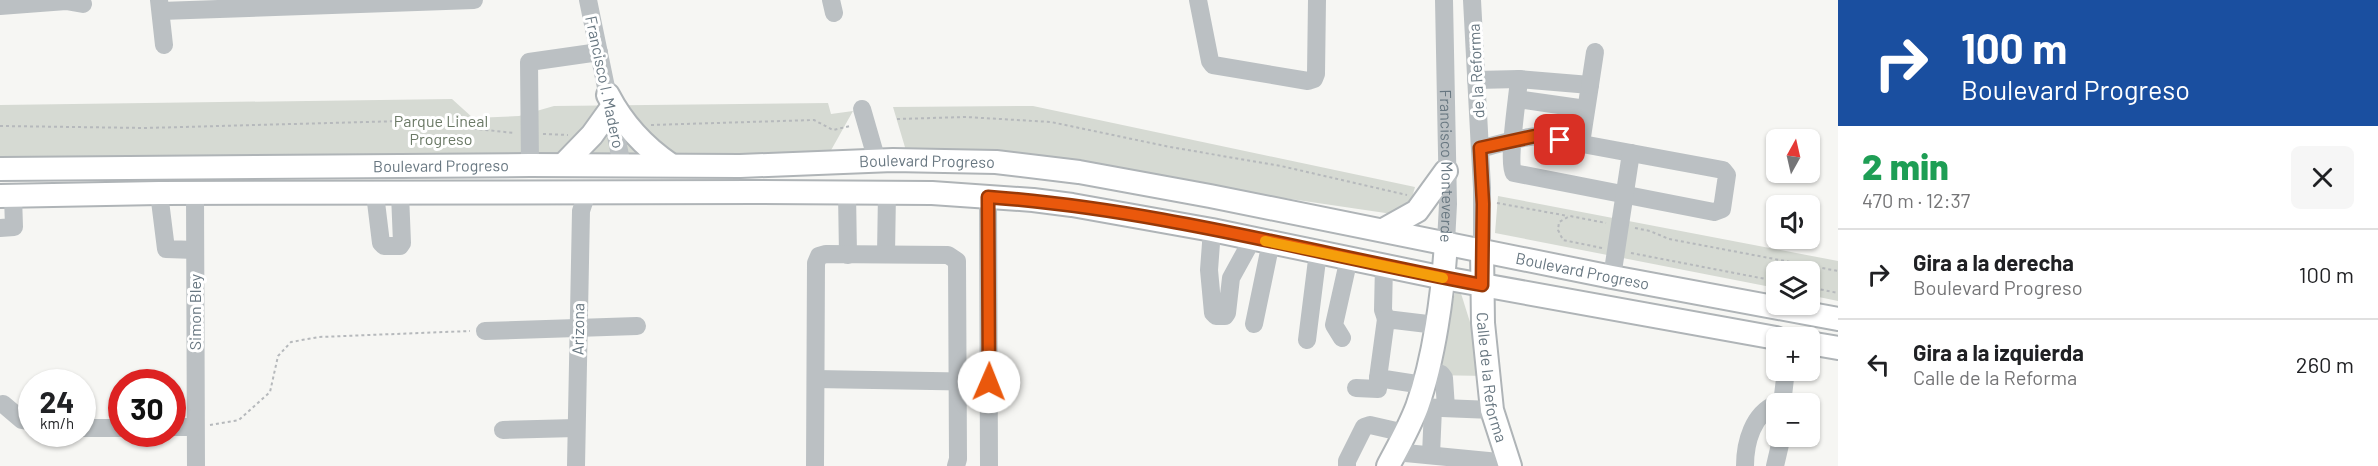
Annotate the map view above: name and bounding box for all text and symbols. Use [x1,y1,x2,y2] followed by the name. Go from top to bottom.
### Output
[582,14,629,150] street label: Francisco I. Madero
[1961,22,2067,72] text: 100 m
[1464,23,1487,119] street label: de la Reforma
[1862,24,1940,102] icon: right
[1961,73,2190,105] text: Boulevard Progreso
[1437,89,1458,243] street label: Francisco Monteverde
[394,111,488,148] park label: Parque Lineal Progreso
[1534,114,1585,165] pin
[1543,123,1576,156] icon: arrive
[1766,129,1820,183] north arrow
[1766,129,1820,447] map controls
[1862,144,1949,187] text: 2 min
[2291,146,2354,209] button: close
[859,150,995,171] street label: Boulevard Progreso
[373,155,509,175] street label: Boulevard Progreso
[1862,188,1970,212] text: 470 m · 12:37
[1766,195,1820,249] button: sound
[1514,248,1651,293] street label: Boulevard Progreso
[1913,249,2074,275] text: Gira a la derecha
[1862,258,1895,291] icon: right
[1766,261,1820,315] button: layers
[2299,261,2354,287] text: 100 m
[185,273,204,350] street label: Simon Bley
[1913,275,2083,299] text: Boulevard Progreso
[568,303,587,355] street label: Arizona
[1474,312,1512,444] street label: Calle de la Reforma
[1766,327,1820,381] button: +
[1913,339,2084,365] text: Gira a la izquierda
[1862,348,1895,381] icon: left
[957,350,1021,414] position arrow
[2296,351,2354,377] text: 260 m
[1913,365,2077,389] text: Calle de la Reforma
[108,369,186,447] speed limit sign: 30
[40,383,74,419] text: 24
[1766,393,1820,447] button: −
[40,414,74,432] text: km/h

